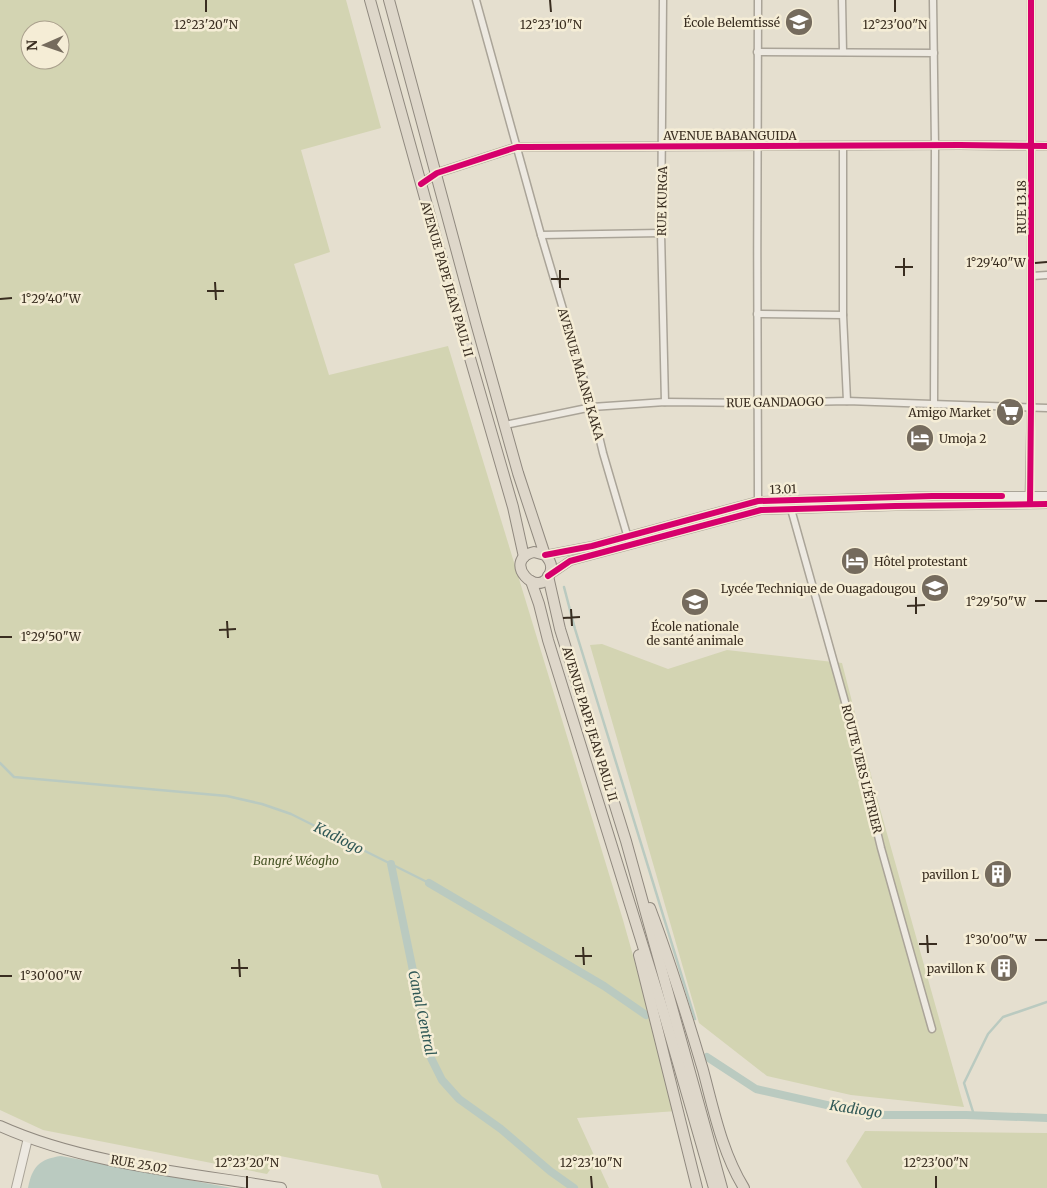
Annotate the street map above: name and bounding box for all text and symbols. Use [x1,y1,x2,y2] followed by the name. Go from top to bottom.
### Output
[784,7,814,37] school or university icon: École Belemtissé
[684,15,780,30] place label: École Belemtissé
[174,17,239,32] text: 12°23'20"N
[520,17,583,32] text: 12°23'10"N
[863,17,928,32] text: 12°23'00"N
[20,20,70,70] north arrow
[23,40,41,51] text: N
[662,128,797,143] street label: AVENUE BABANGUIDA
[654,165,670,236] street label: RUE KURGA
[1014,180,1029,234] street label: RUE 13.18
[417,199,476,359] street label: AVENUE PAPE JEAN PAUL II
[966,255,1027,270] text: 1°29'40"W
[21,291,82,306] text: 1°29'40"W
[555,305,607,442] street label: AVENUE MAANE KAKA
[726,394,824,410] street label: RUE GANDAOGO
[995,397,1025,427] supermarket icon: Amigo Market
[907,405,991,420] place label: Amigo Market
[905,423,935,453] hotel icon: Umoja 2
[939,431,986,446] place label: Umoja 2
[769,481,797,497] street label: 13.01
[840,546,870,576] hotel icon: Hôtel protestant
[874,554,968,569] place label: Hôtel protestant
[920,573,950,603] school or university icon: Lycée Technique de Ouagadougou
[721,581,916,596] place label: Lycée Technique de Ouagadougou
[680,587,710,617] school or university icon: École nationale de santé animale
[966,594,1027,609] text: 1°29'50"W
[647,619,743,648] place label: École nationale de santé animale
[21,629,82,644] text: 1°29'50"W
[559,644,621,803] street label: AVENUE PAPE JEAN PAUL II
[839,703,885,836] street label: ROUTE VERS L'ÉTRIER
[310,817,367,858] water label: Kadiogo
[253,853,339,868] park label: Bangré Wéogho
[983,859,1013,889] building icon: pavillon L
[922,867,980,882] place label: pavillon L
[965,932,1028,947] text: 1°30'00"W
[989,953,1019,983] building icon: pavillon K
[927,961,985,976] place label: pavillon K
[20,968,83,983] text: 1°30'00"W
[404,969,440,1057] water label: Canal Central
[827,1096,884,1122] water label: Kadiogo
[109,1152,169,1176] street label: RUE 25.02
[215,1155,280,1170] text: 12°23'20"N
[560,1155,623,1170] text: 12°23'10"N
[904,1155,969,1170] text: 12°23'00"N

